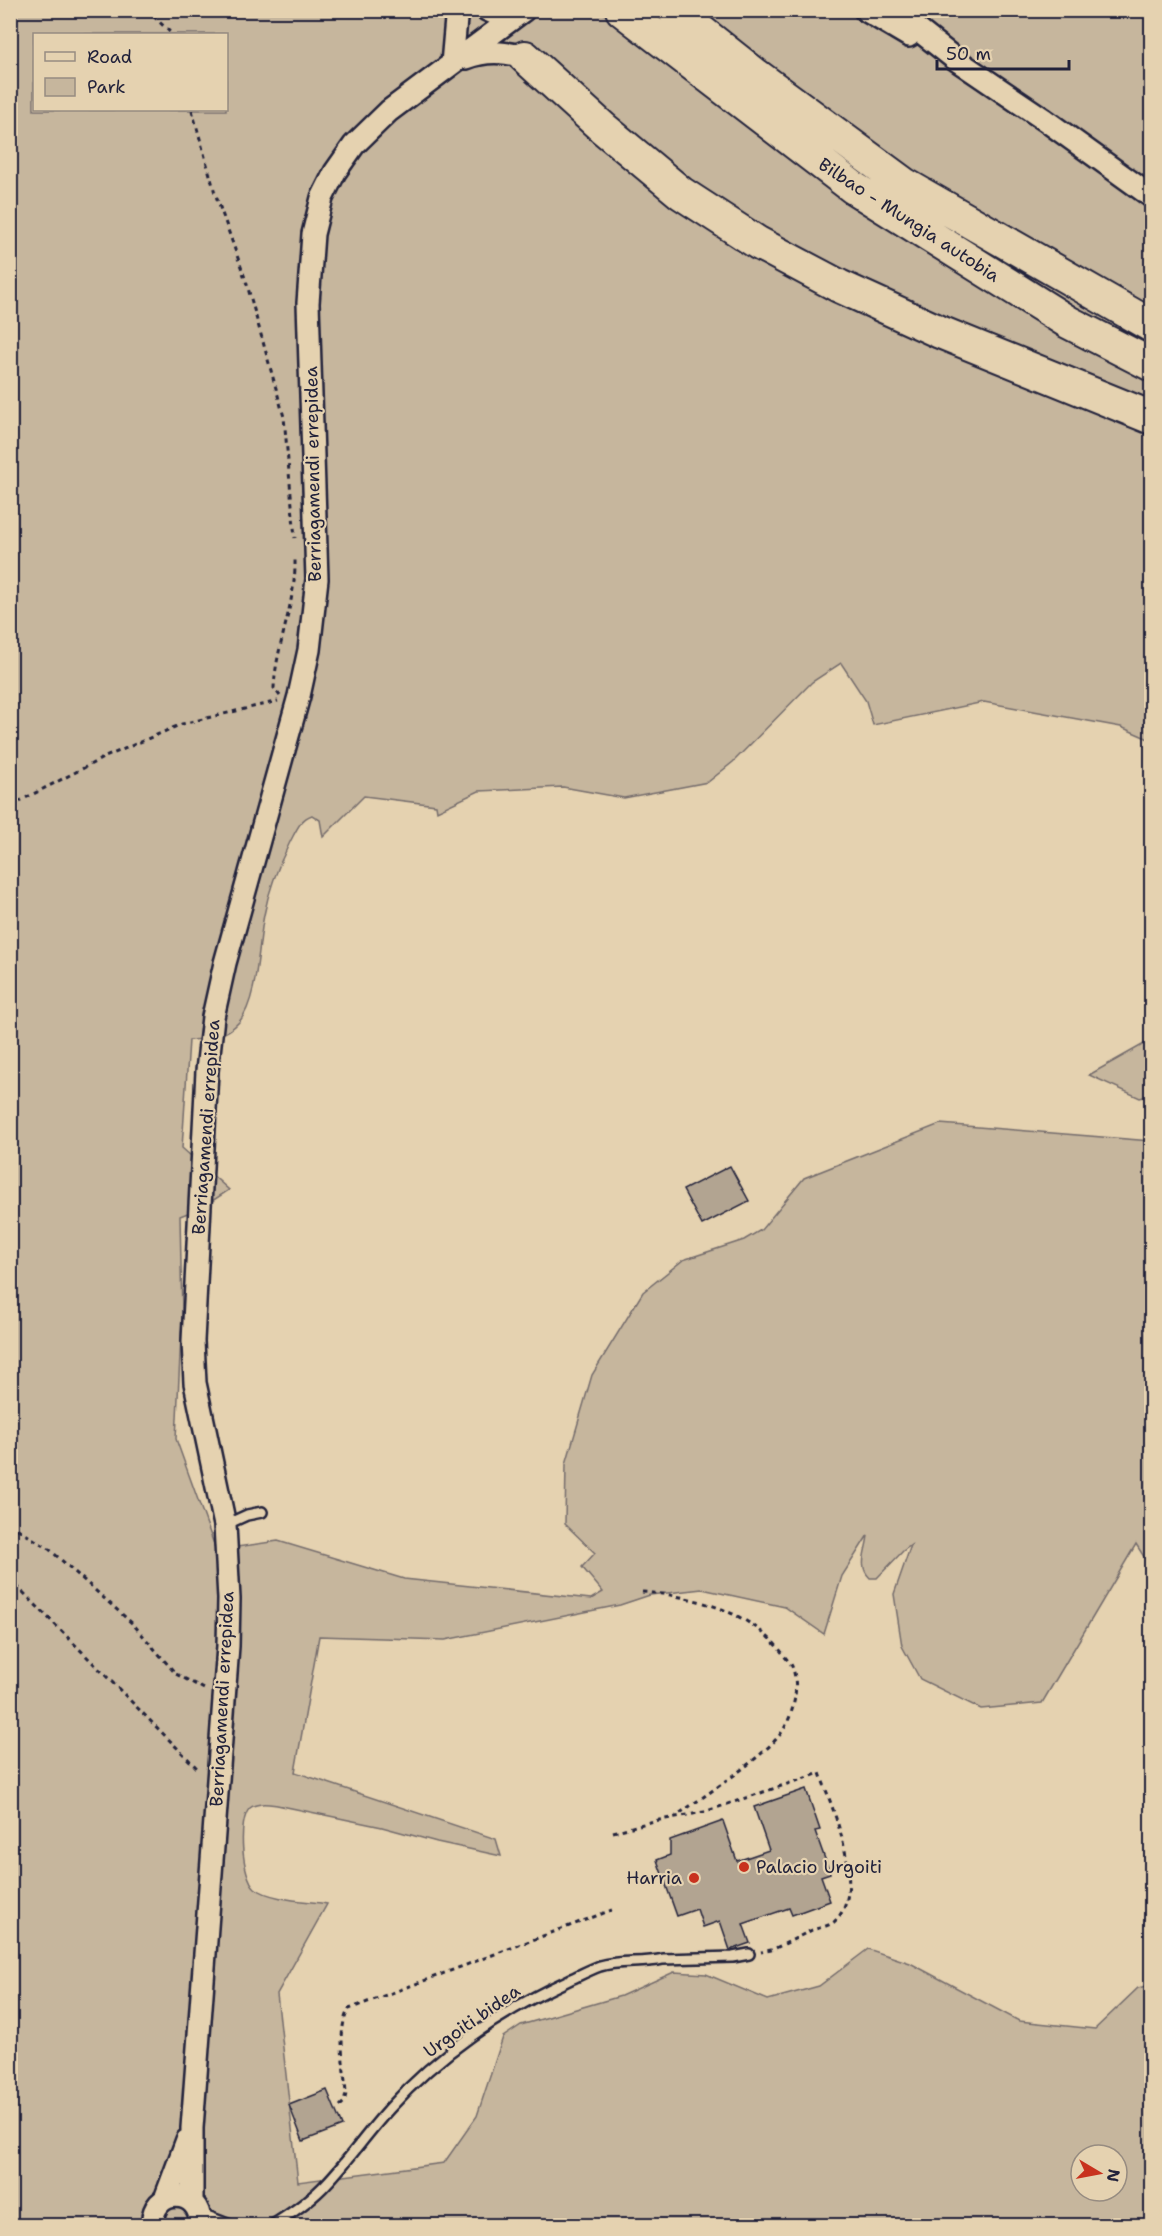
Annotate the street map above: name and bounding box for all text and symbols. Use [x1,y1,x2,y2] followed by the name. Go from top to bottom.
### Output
[33,33,228,111] legend
[937,33,1069,71] scale bar
[946,42,991,66] text: 50 m
[87,45,132,69] text: Road
[87,75,126,99] text: Park
[814,152,1004,288] street label: Bilbao - Mungia autobia
[299,366,327,582] street label: Berriagamendi errepidea
[187,1019,225,1235] street label: Berriagamendi errepidea
[204,1591,240,1807] street label: Berriagamendi errepidea
[756,1855,882,1879] place label: Palacio Urgoiti
[737,1860,751,1874] marker: Palacio Urgoiti
[626,1866,682,1890] place label: Harria
[687,1871,701,1885] marker: Harria
[419,1979,525,2063] street label: Urgoiti bidea
[1069,2143,1129,2203] north arrow
[1102,2167,1125,2184] text: N

